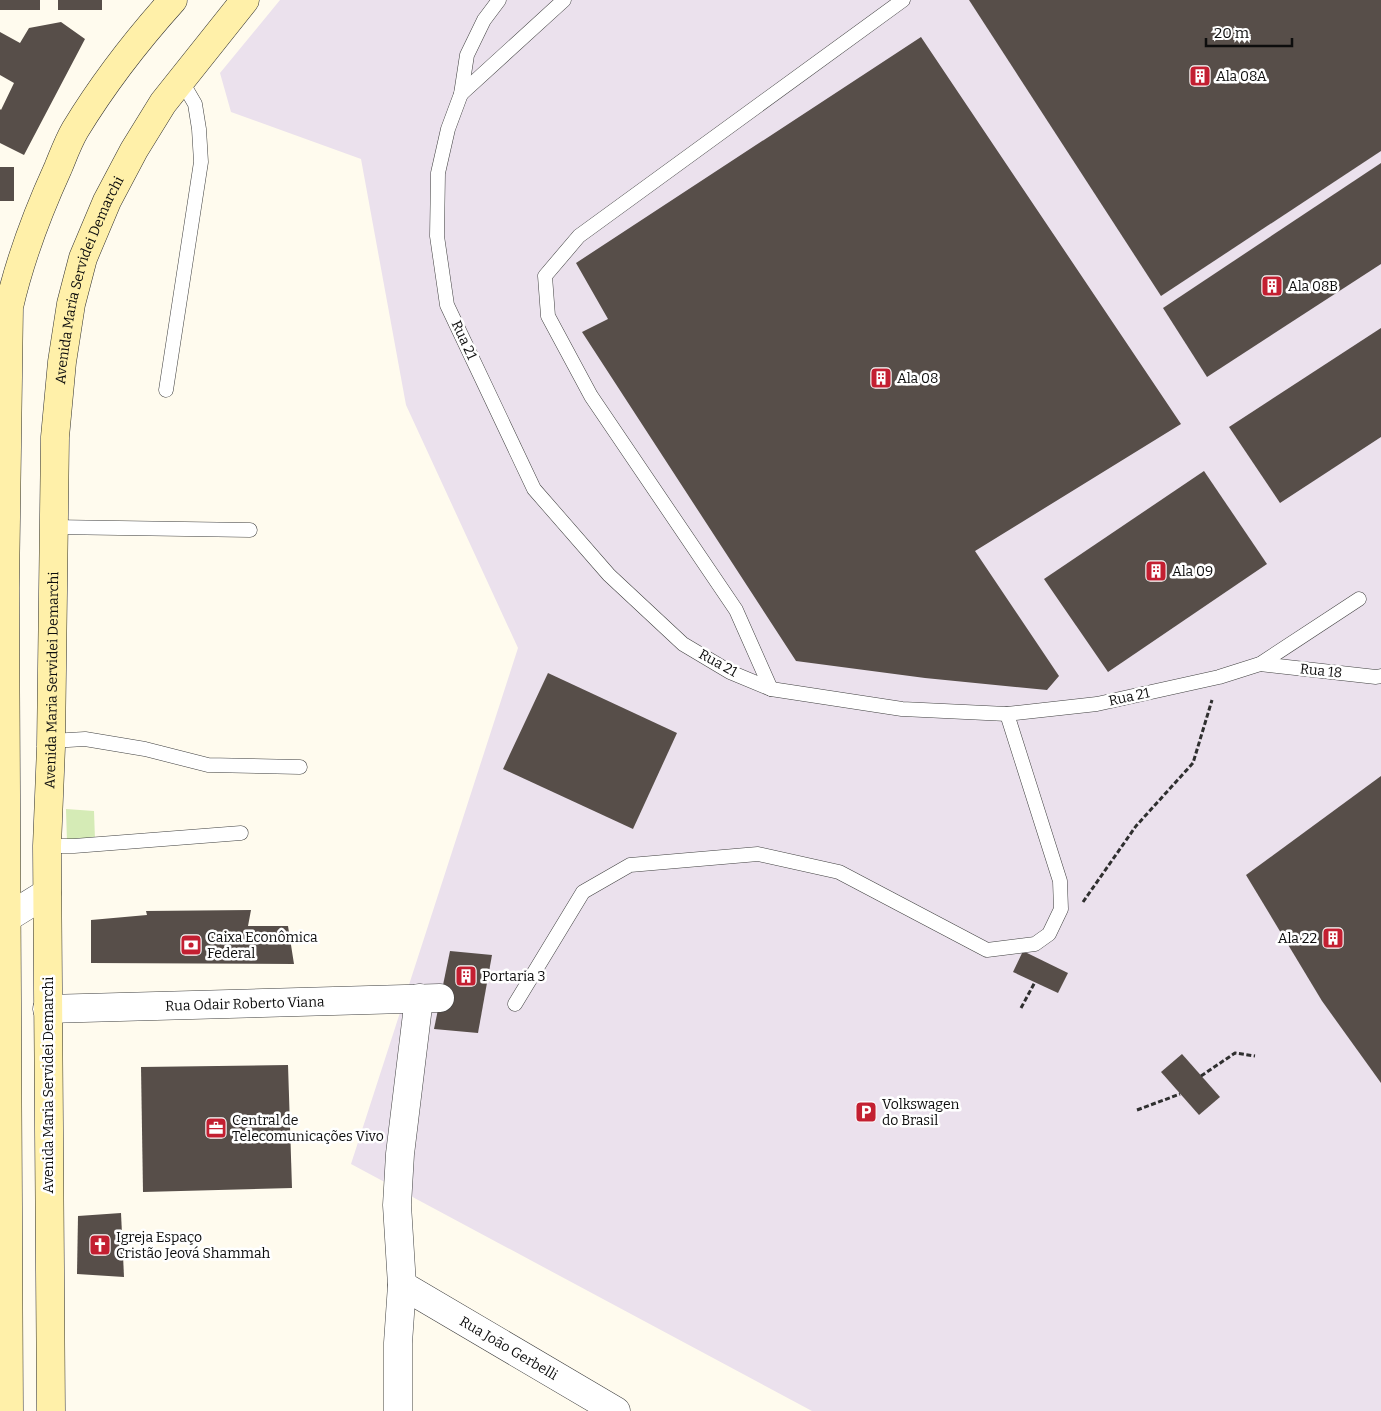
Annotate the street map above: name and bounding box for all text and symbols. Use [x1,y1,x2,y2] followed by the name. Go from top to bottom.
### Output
[1206,15,1292,47] scale bar
[1214,24,1250,42] text: 20 m
[1188,64,1212,88] building icon: Ala 08A
[1216,68,1267,85] place label: Ala 08A
[51,173,127,385] street label: Avenida Maria Servidei Demarchi
[1260,274,1284,298] building icon: Ala 08B
[1288,278,1338,295] place label: Ala 08B
[448,318,481,363] street label: Rua 21
[869,366,893,390] building icon: Ala 08
[897,370,938,387] place label: Ala 08
[1144,559,1168,583] building icon: Ala 09
[1172,563,1213,580] place label: Ala 09
[41,571,62,789] street label: Avenida Maria Servidei Demarchi
[696,646,741,681] street label: Rua 21
[1299,660,1343,682] street label: Rua 18
[1107,684,1151,710] street label: Rua 21
[1321,926,1345,950] building icon: Ala 22
[207,929,318,962] place label: Caixa Econômica Federal
[1278,930,1317,947] place label: Ala 22
[179,933,203,957] bank icon: Caixa Econômica Federal
[454,964,478,988] building icon: Portaria 3
[482,968,545,985] place label: Portaria 3
[40,977,57,1193] street label: Avenida Maria Servidei Demarchi
[165,993,325,1014] street label: Rua Odair Roberto Viana
[882,1096,960,1129] place label: Volkswagen do Brasil
[854,1100,878,1124] parking icon: Volkswagen do Brasil
[232,1112,384,1145] place label: Central de Telecomunicações Vivo
[204,1116,228,1140] office icon: Central de Telecomunicações Vivo
[116,1229,271,1262] place label: Igreja Espaço Cristão Jeová Shammah
[88,1233,112,1257] church icon: Igreja Espaço Cristão Jeová Shammah
[457,1312,561,1383] street label: Rua João Gerbelli

